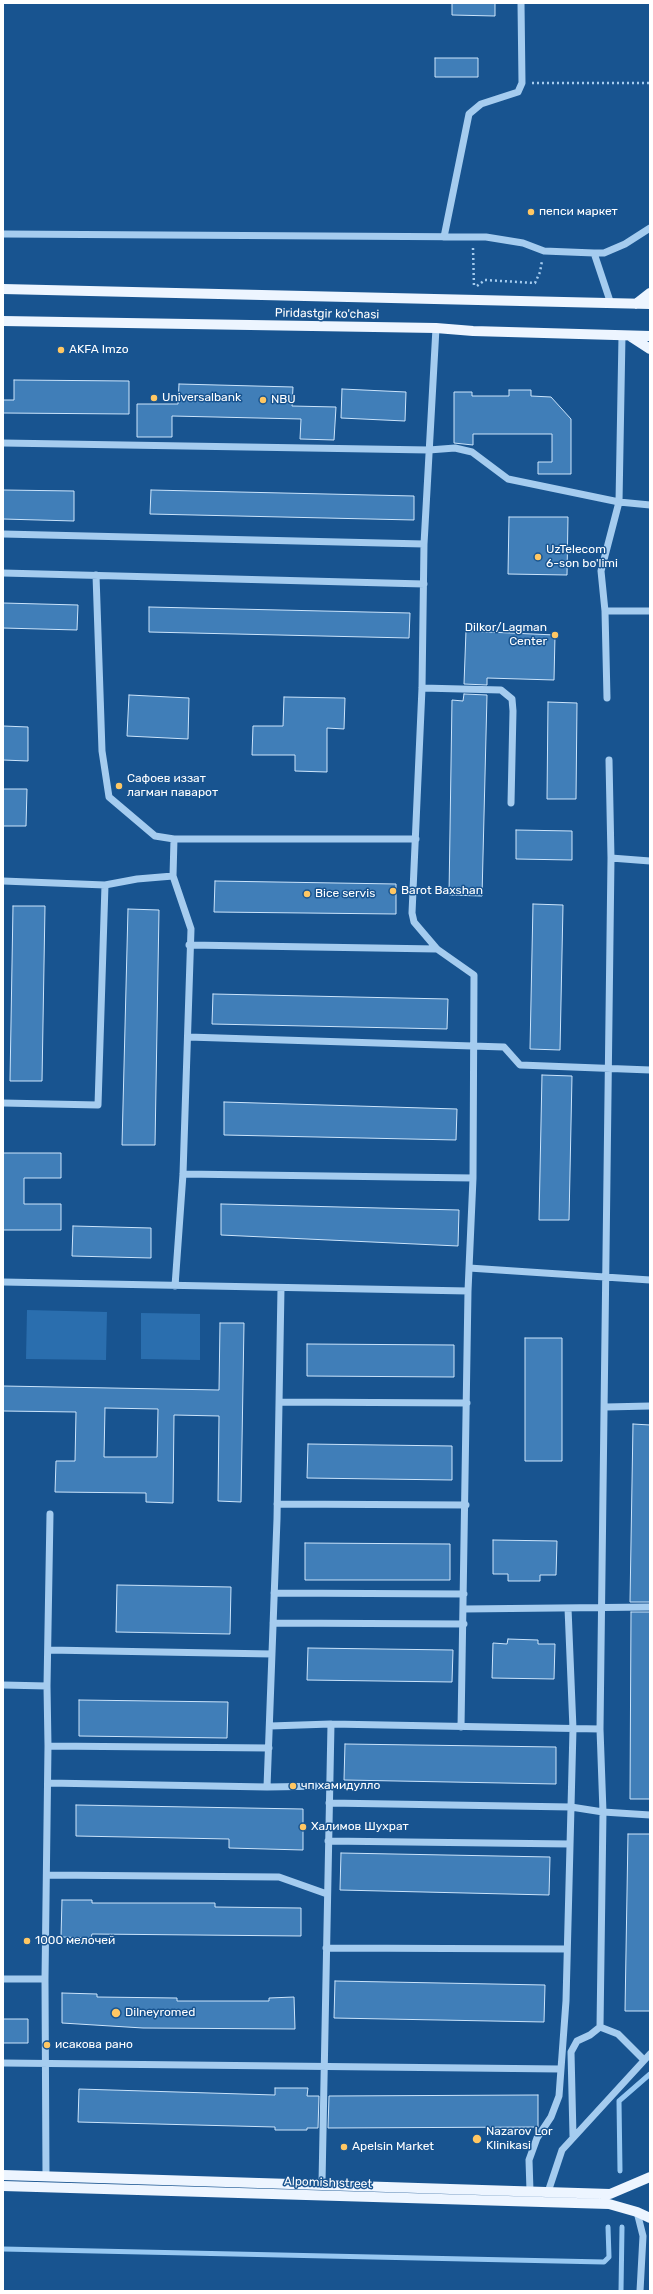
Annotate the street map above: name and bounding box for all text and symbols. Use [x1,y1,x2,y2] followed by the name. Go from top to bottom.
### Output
[539,205,618,219] place label: пепси маркет
[526,207,536,217] marker: пепси маркет
[275,306,379,322] street label: Piridastgir ko'chasi
[69,343,129,357] place label: AKFA Imzo
[56,345,66,355] marker: AKFA Imzo
[162,391,241,405] place label: Universalbank
[149,393,159,403] marker: Universalbank
[271,393,296,407] place label: NBU
[258,395,268,405] marker: NBU
[546,543,618,571] place label: UzTelecom 6-son bo'limi
[533,552,543,562] marker: UzTelecom 6-son bo'limi
[465,621,547,649] place label: Dilkor/Lagman Center
[550,630,560,640] marker: Dilkor/Lagman Center
[127,772,218,800] place label: Сафоев иззат лагман паварот
[114,781,124,791] marker: Сафоев иззат лагман паварот
[401,884,483,898] place label: Barot Baxshan
[388,886,398,896] marker: Barot Baxshan
[315,887,375,901] place label: Bice servis
[302,889,312,899] marker: Bice servis
[301,1779,380,1793] place label: чп хамидулло
[288,1781,298,1791] marker: чп хамидулло
[311,1820,409,1834] place label: Халимов Шухрат
[298,1822,308,1832] marker: Халимов Шухрат
[35,1934,115,1948] place label: 1000 мелочей
[22,1936,32,1946] marker: 1000 мелочей
[125,2006,195,2020] place label: Dilneyromed
[110,2007,122,2019] marker: Dilneyromed
[55,2038,133,2052] place label: исакова рано
[42,2040,52,2050] marker: исакова рано
[486,2125,552,2153] place label: Nazarov Lor Klinikasi
[471,2133,483,2145] marker: Nazarov Lor Klinikasi
[352,2140,434,2154] place label: Apelsin Market
[339,2142,349,2152] marker: Apelsin Market
[284,2174,372,2192] street label: Alpomish street

